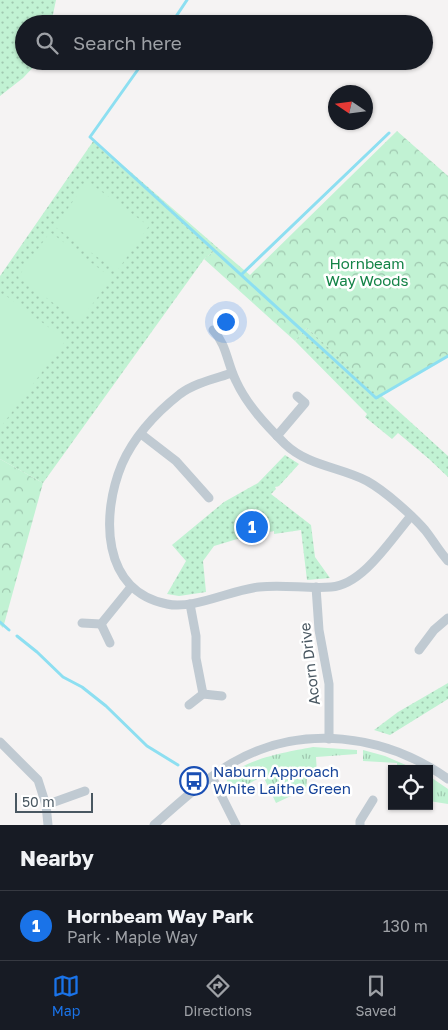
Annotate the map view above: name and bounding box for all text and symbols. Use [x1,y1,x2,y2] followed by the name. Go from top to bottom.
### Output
[15,15,433,70] search box
[33,29,61,57] icon: search
[73,31,182,54] text: Search here
[328,85,373,130] north arrow
[325,254,409,289] park label: Hornbeam Way Woods
[213,309,239,335] your location
[236,508,268,546] pin: 1
[295,622,323,706] street label: Acorn Drive
[213,762,351,797] place label: Naburn Approach White Laithe Green
[388,765,433,810] map controls
[388,765,433,810] button: locate
[179,766,209,796] bus stop icon: Naburn Approach White Laithe Green
[15,790,92,813] scale bar
[22,793,55,810] text: 50 m
[20,845,94,871] text: Nearby
[67,904,254,927] text: Hornbeam Way Park
[32,916,40,936] text: 1
[383,916,428,936] text: 130 m
[67,927,198,947] text: Park · Maple Way
[52,972,80,1019] tab: Map
[184,972,252,1019] tab: Directions
[355,972,396,1019] tab: Saved

